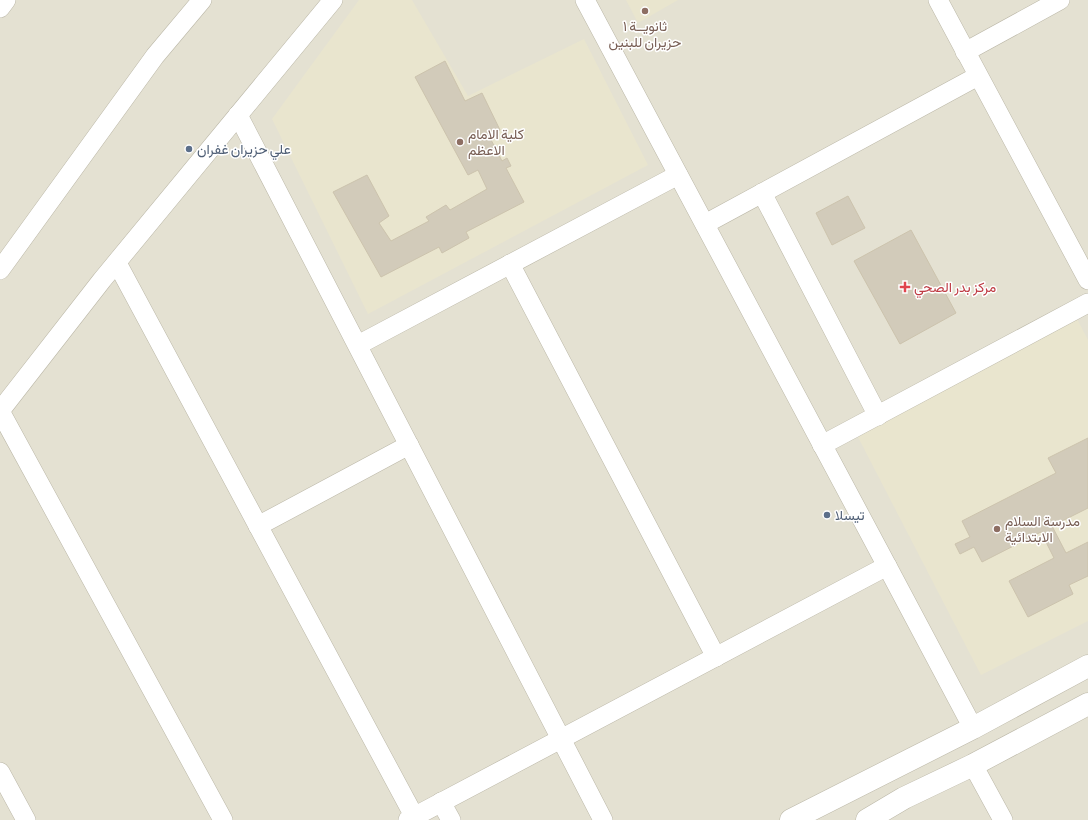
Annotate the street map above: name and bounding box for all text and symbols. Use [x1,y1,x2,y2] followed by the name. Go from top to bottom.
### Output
[640,6,650,16] marker: ثانويــة ١ حزيران للبنين
[609,20,681,51] place label: ثانويــة ١ حزيران للبنين
[468,128,524,159] place label: كلية الامام الاعظم
[455,137,465,147] marker: كلية الامام الاعظم
[197,143,291,161] place label: علي حزيران غفران
[184,144,194,154] marker: علي حزيران غفران
[899,281,911,293] marker: مركز بدر الصحي
[914,281,996,299] place label: مركز بدر الصحي
[835,509,865,523] place label: تيسلا
[822,510,832,520] marker: تيسلا
[1005,515,1080,546] place label: مدرسة السلام الابتدائية
[992,524,1002,534] marker: مدرسة السلام الابتدائية

